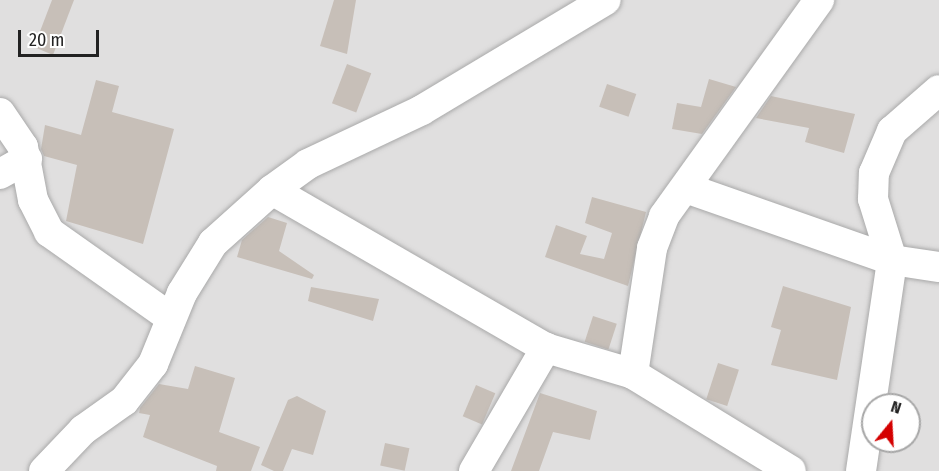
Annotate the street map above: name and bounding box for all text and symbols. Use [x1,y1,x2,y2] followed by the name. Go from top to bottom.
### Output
[21,18,102,56] scale bar
[29,29,64,51] text: 20 m
[861,393,921,453] north arrow
[889,397,904,418] text: N

